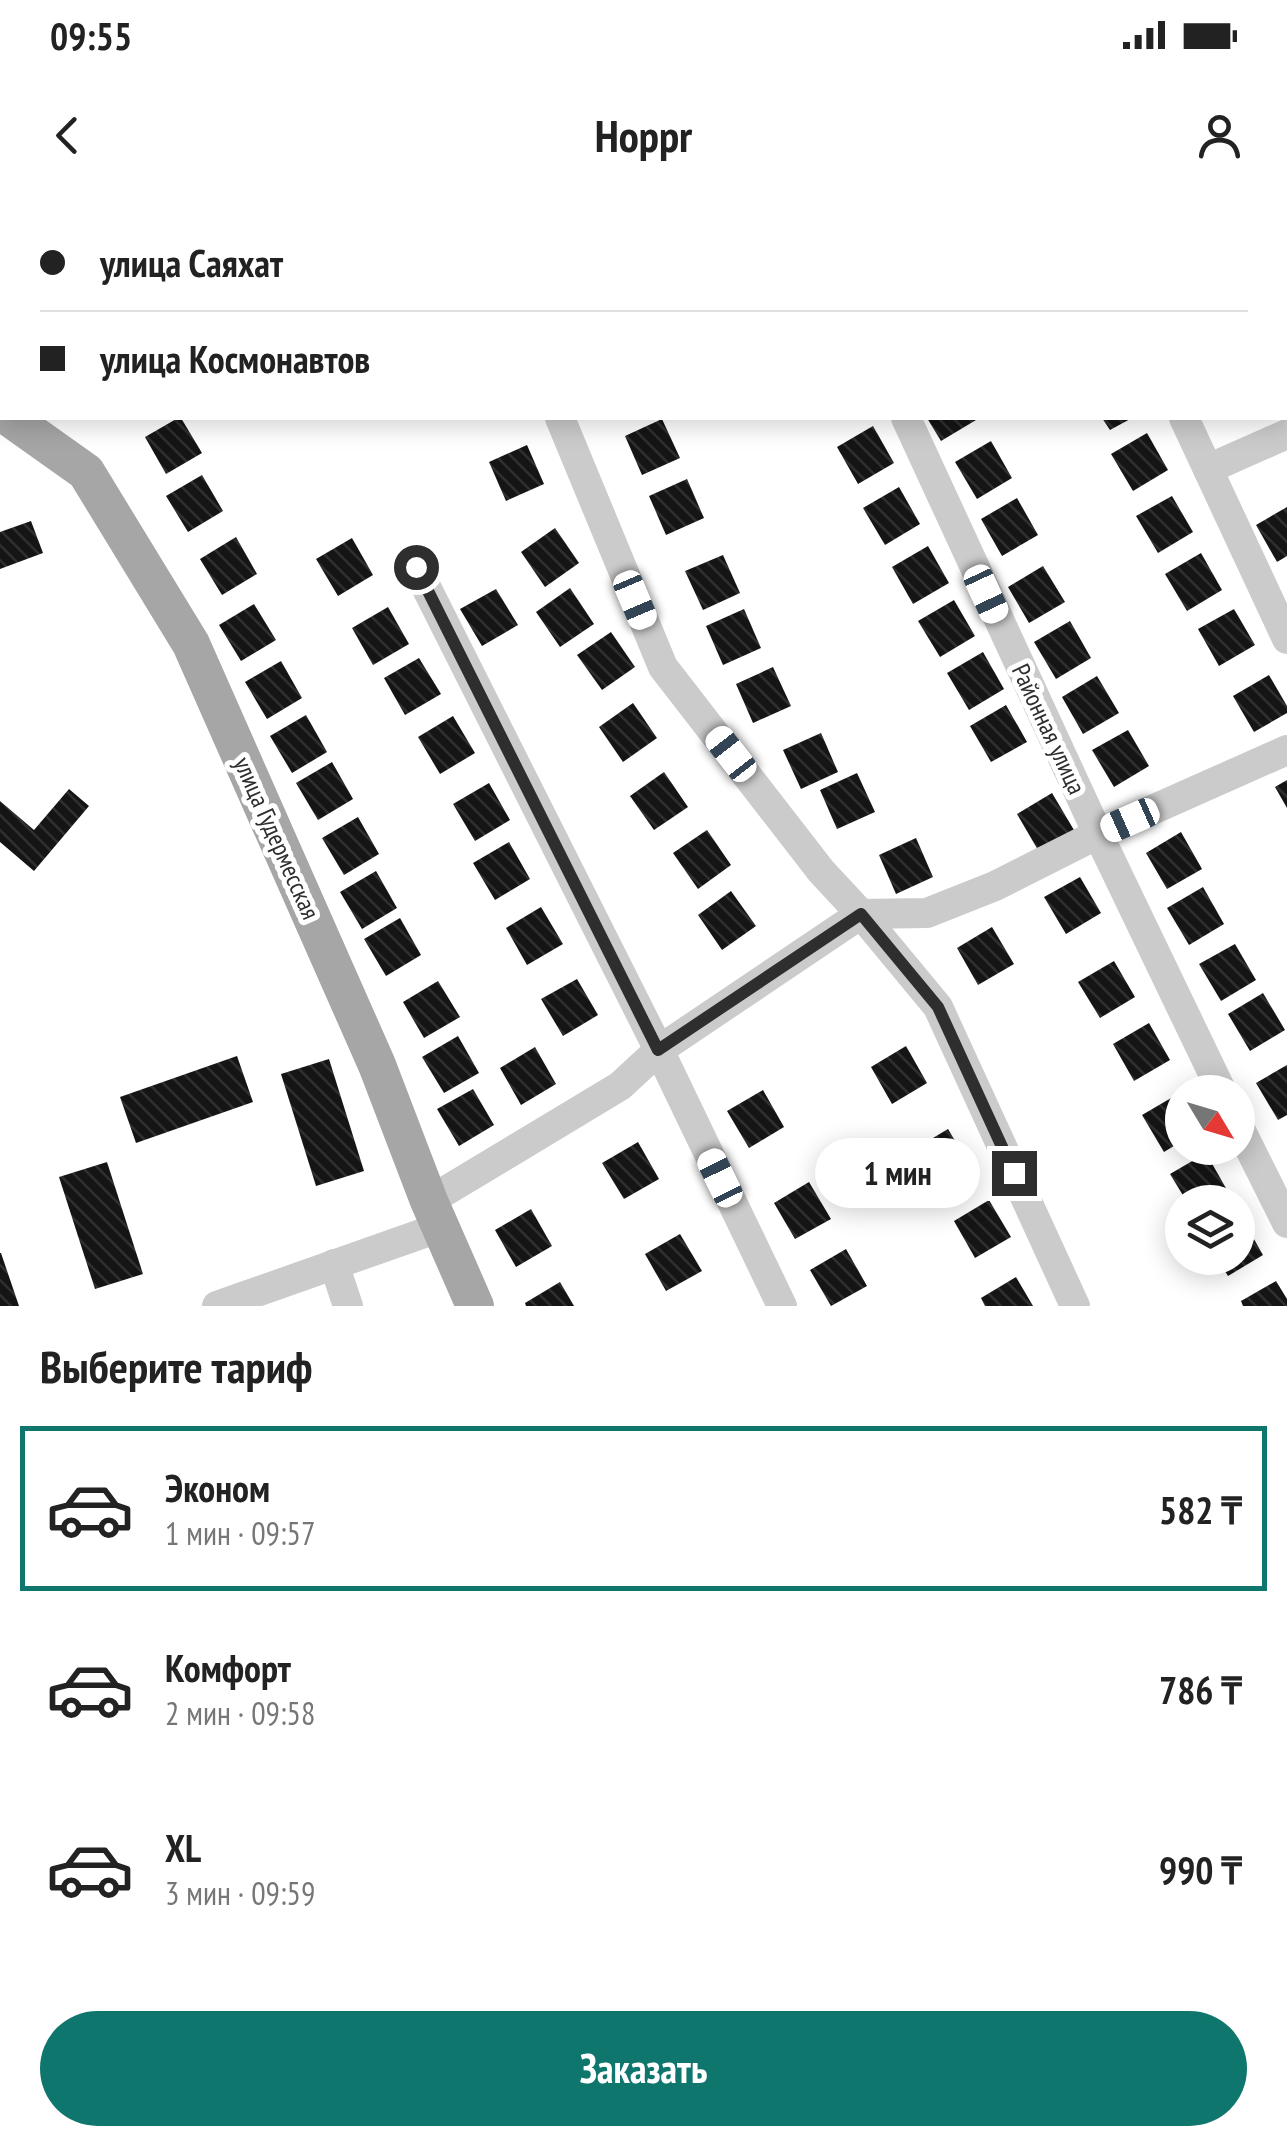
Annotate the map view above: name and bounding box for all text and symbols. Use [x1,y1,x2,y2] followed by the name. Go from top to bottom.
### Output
[50,11,132,60] text: 09:55
[595,106,692,164] text: Hoppr
[40,108,95,163] icon: back
[1192,108,1247,163] icon: person
[100,238,283,287] text: улица Саяхат
[100,334,370,383] text: улица Космонавтов
[394,545,439,590] route start
[960,560,1012,628] car
[609,567,661,633] car
[1005,659,1093,799] street label: Районная улица
[701,721,761,787] car
[227,752,327,924] street label: улица Гудермесская
[1096,794,1164,846] car
[1165,1075,1255,1165] north arrow
[1165,1075,1255,1275] map controls
[814,1138,979,1208] callout: 1 мин
[693,1144,747,1212] car
[992,1151,1037,1196] route end
[863,1152,932,1194] text: 1 мин
[1165,1185,1255,1275] button: layers
[40,1337,312,1395] text: Выберите тариф
[165,1463,270,1512] text: Эконом
[45,1464,135,1554] icon: car
[1159,1485,1242,1534] text: 582 ₸
[165,1512,315,1554] text: 1 мин · 09:57
[165,1643,291,1692] text: Комфорт
[45,1644,135,1734] icon: car
[1159,1665,1242,1714] text: 786 ₸
[165,1692,315,1734] text: 2 мин · 09:58
[165,1823,201,1872] text: XL
[45,1824,135,1914] icon: car
[1159,1845,1242,1894] text: 990 ₸
[165,1872,315,1914] text: 3 мин · 09:59
[40,2011,1247,2126] button: Заказать

